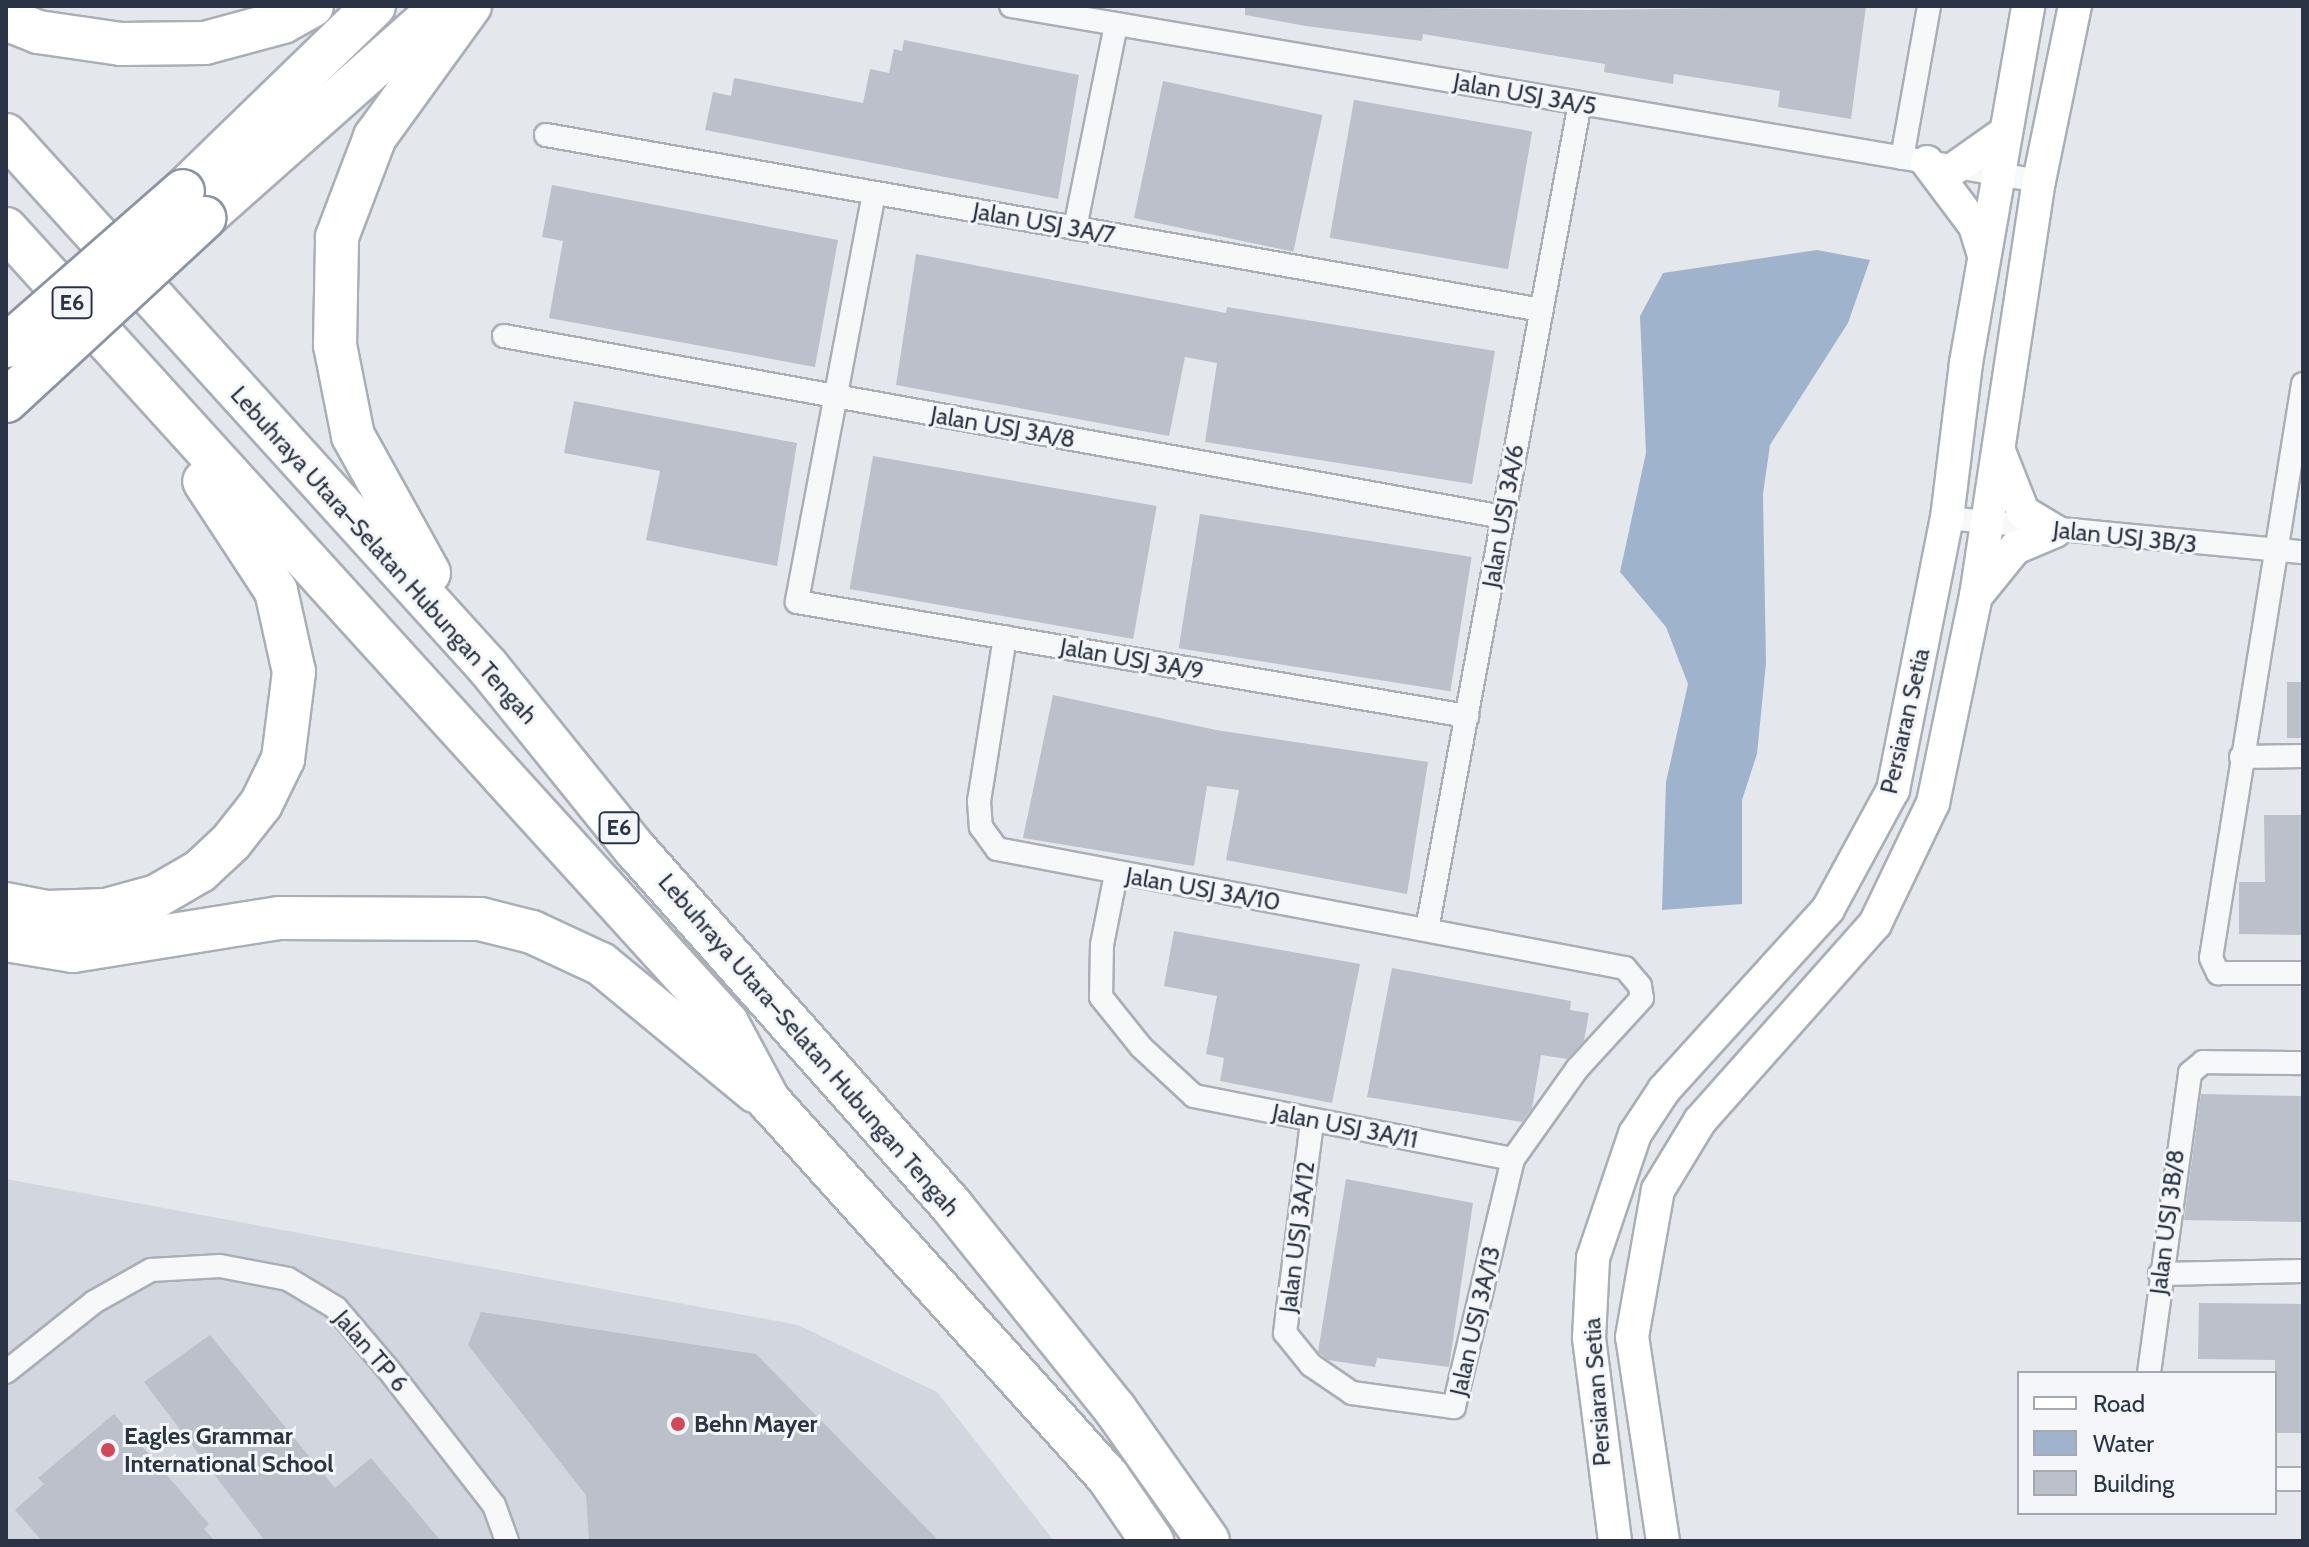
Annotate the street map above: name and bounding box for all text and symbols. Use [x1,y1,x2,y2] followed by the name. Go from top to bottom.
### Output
[1451,67,1599,121] street label: Jalan USJ 3A/5
[971,196,1117,250] street label: Jalan USJ 3A/7
[50,285,94,321] road number: E6
[225,380,543,730] street label: Lebuhraya Utara–Selatan Hubungan Tengah
[928,400,1078,454] street label: Jalan USJ 3A/8
[1476,442,1530,590] street label: Jalan USJ 3A/6
[2052,515,2198,559] street label: Jalan USJ 3B/3
[1058,632,1206,686] street label: Jalan USJ 3A/9
[1874,645,1936,797] street label: Persiaran Setia
[597,810,641,846] road number: E6
[1123,861,1283,917] street label: Jalan USJ 3A/10
[652,868,966,1222] street label: Lebuhraya Utara–Selatan Hubungan Tengah
[1270,1098,1420,1154] street label: Jalan USJ 3A/11
[2144,1148,2190,1296] street label: Jalan USJ 3B/8
[1273,1160,1321,1314] street label: Jalan USJ 3A/12
[1444,1243,1506,1399] street label: Jalan USJ 3A/13
[328,1304,414,1398] street label: Jalan TP 6
[1577,1317,1617,1467] street label: Persiaran Setia
[2017,1371,2277,1515] legend
[2093,1389,2145,1418] text: Road
[694,1410,817,1438] place label: Behn Mayer
[669,1415,687,1433] marker: Behn Mayer
[124,1422,334,1478] place label: Eagles Grammar International School
[2093,1429,2154,1458] text: Water
[99,1441,117,1459] marker: Eagles Grammar International School
[2093,1469,2174,1498] text: Building

